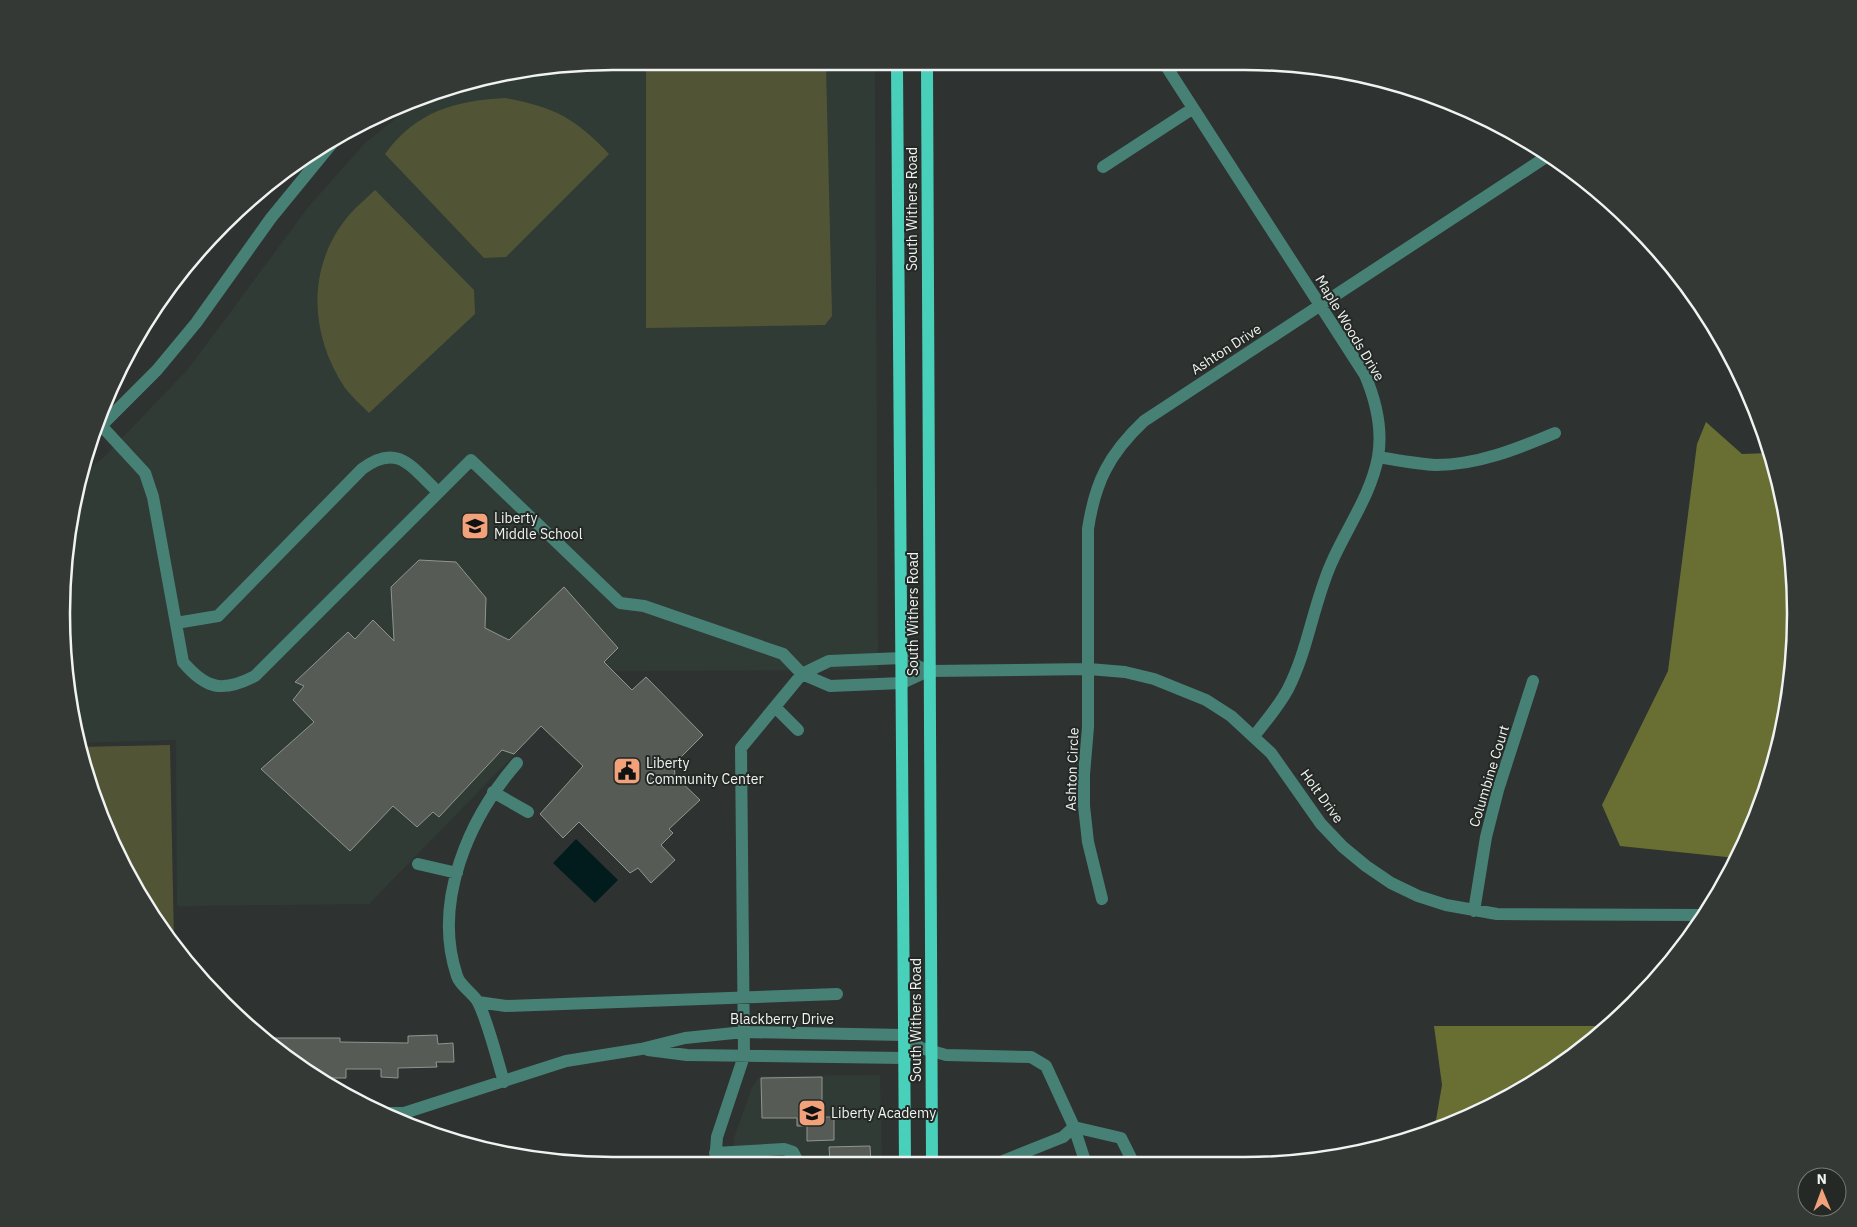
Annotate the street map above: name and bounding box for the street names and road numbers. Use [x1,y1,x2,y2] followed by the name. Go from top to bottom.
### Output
[903,147,921,271] street label: South Withers Road
[1311,272,1389,385] street label: Maple Woods Drive
[1187,319,1265,378] street label: Ashton Drive
[904,552,922,676] street label: South Withers Road
[1465,723,1513,829] street label: Columbine Court
[1062,727,1082,811] street label: Ashton Circle
[1296,766,1348,827] street label: Holt Drive
[907,958,925,1082] street label: South Withers Road
[730,1010,834,1028] street label: Blackberry Drive

